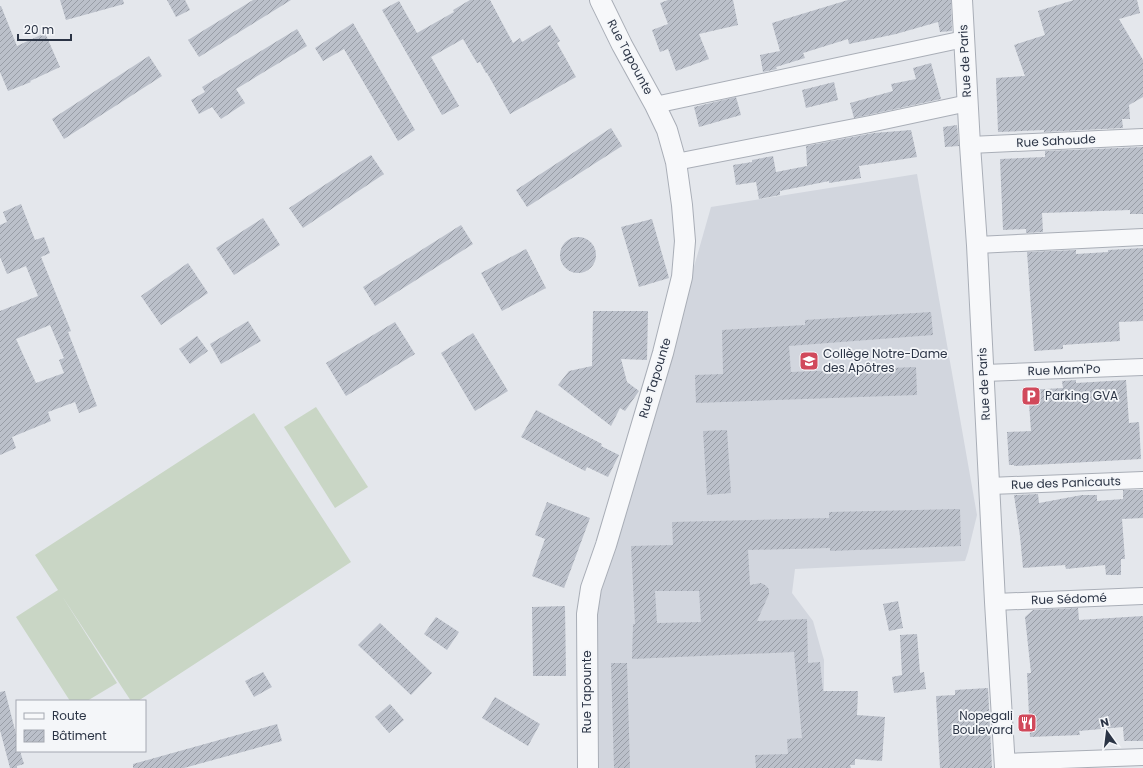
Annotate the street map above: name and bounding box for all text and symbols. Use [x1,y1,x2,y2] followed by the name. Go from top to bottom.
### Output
[18,16,71,42] scale bar
[603,16,657,97] street label: Rue Tapounte
[24,21,54,38] text: 20 m
[954,24,975,98] street label: Rue de Paris
[1016,130,1096,151] street label: Rue Sahoude
[634,336,675,420] street label: Rue Tapounte
[823,345,947,376] place label: Collège Notre-Dame des Apôtres
[973,347,994,421] street label: Rue de Paris
[798,350,820,372] school or university icon: Collège Notre-Dame des Apôtres
[1027,360,1101,379] street label: Rue Mam'Po
[1020,385,1042,407] parking icon: Parking GVA
[1045,387,1118,404] place label: Parking GVA
[1011,472,1121,493] street label: Rue des Panicauts
[1031,589,1107,608] street label: Rue Sédomé
[578,650,595,734] street label: Rue Tapounte
[16,700,146,752] legend
[52,707,86,724] text: Route
[952,707,1013,738] place label: Nopegali Boulevard
[1016,712,1038,734] restaurant icon: Nopegali Boulevard
[1087,712,1127,752] north arrow
[1099,714,1111,731] text: N
[52,727,107,744] text: Bâtiment

